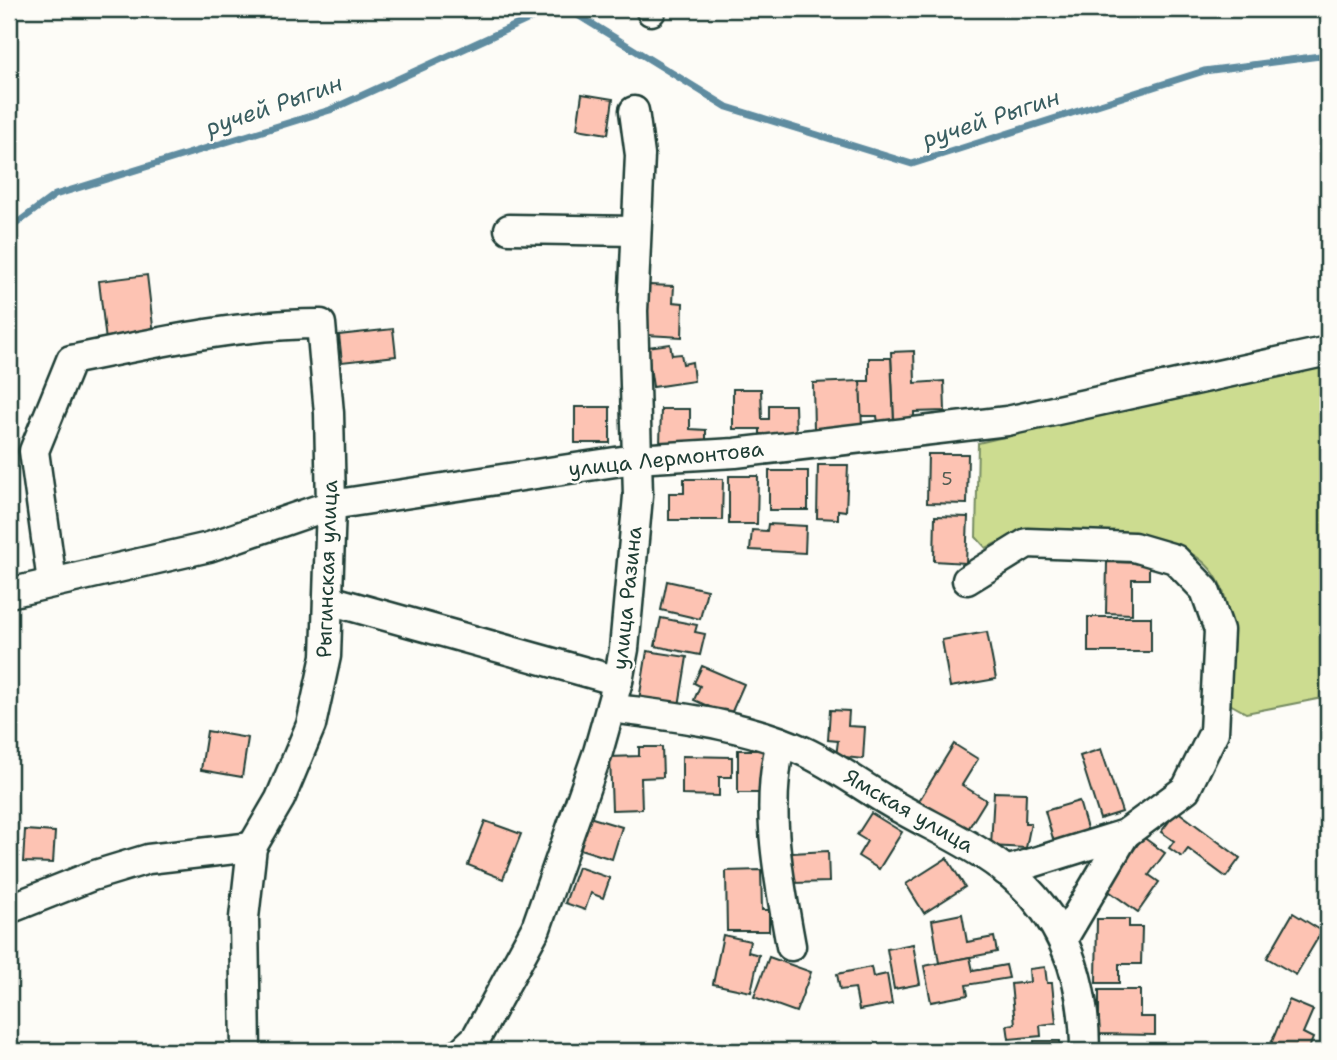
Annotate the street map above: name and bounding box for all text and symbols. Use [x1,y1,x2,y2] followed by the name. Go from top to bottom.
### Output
[201,68,346,143] water label: ручей Рыгин
[918,82,1063,155] water label: ручей Рыгин
[567,435,765,483] street label: улица Лермонтова
[941,467,953,491] house number: 5
[310,480,344,658] street label: Рыгинская улица
[606,525,648,671] street label: улица Разина
[839,763,979,859] street label: Ямская улица

